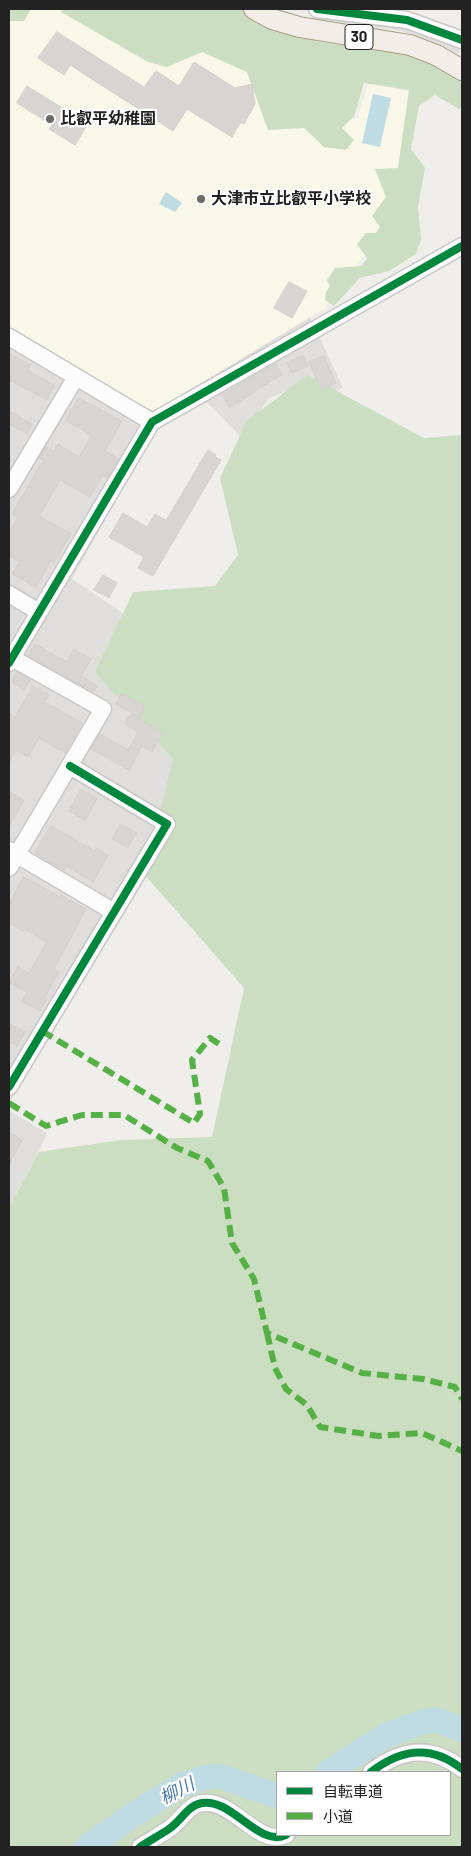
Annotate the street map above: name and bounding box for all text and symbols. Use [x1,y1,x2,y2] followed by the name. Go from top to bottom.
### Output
[345,24,373,50] road number: 30
[60,109,156,129] place label: 比叡平幼稚園
[44,113,56,125] marker: 比叡平幼稚園
[211,189,371,209] place label: 大津市立比叡平小学校
[195,193,207,205] marker: 大津市立比叡平小学校
[276,1771,451,1836] legend
[156,1773,198,1809] water label: 柳川
[323,1782,383,1800] text: 自転車道
[323,1807,353,1825] text: 小道

